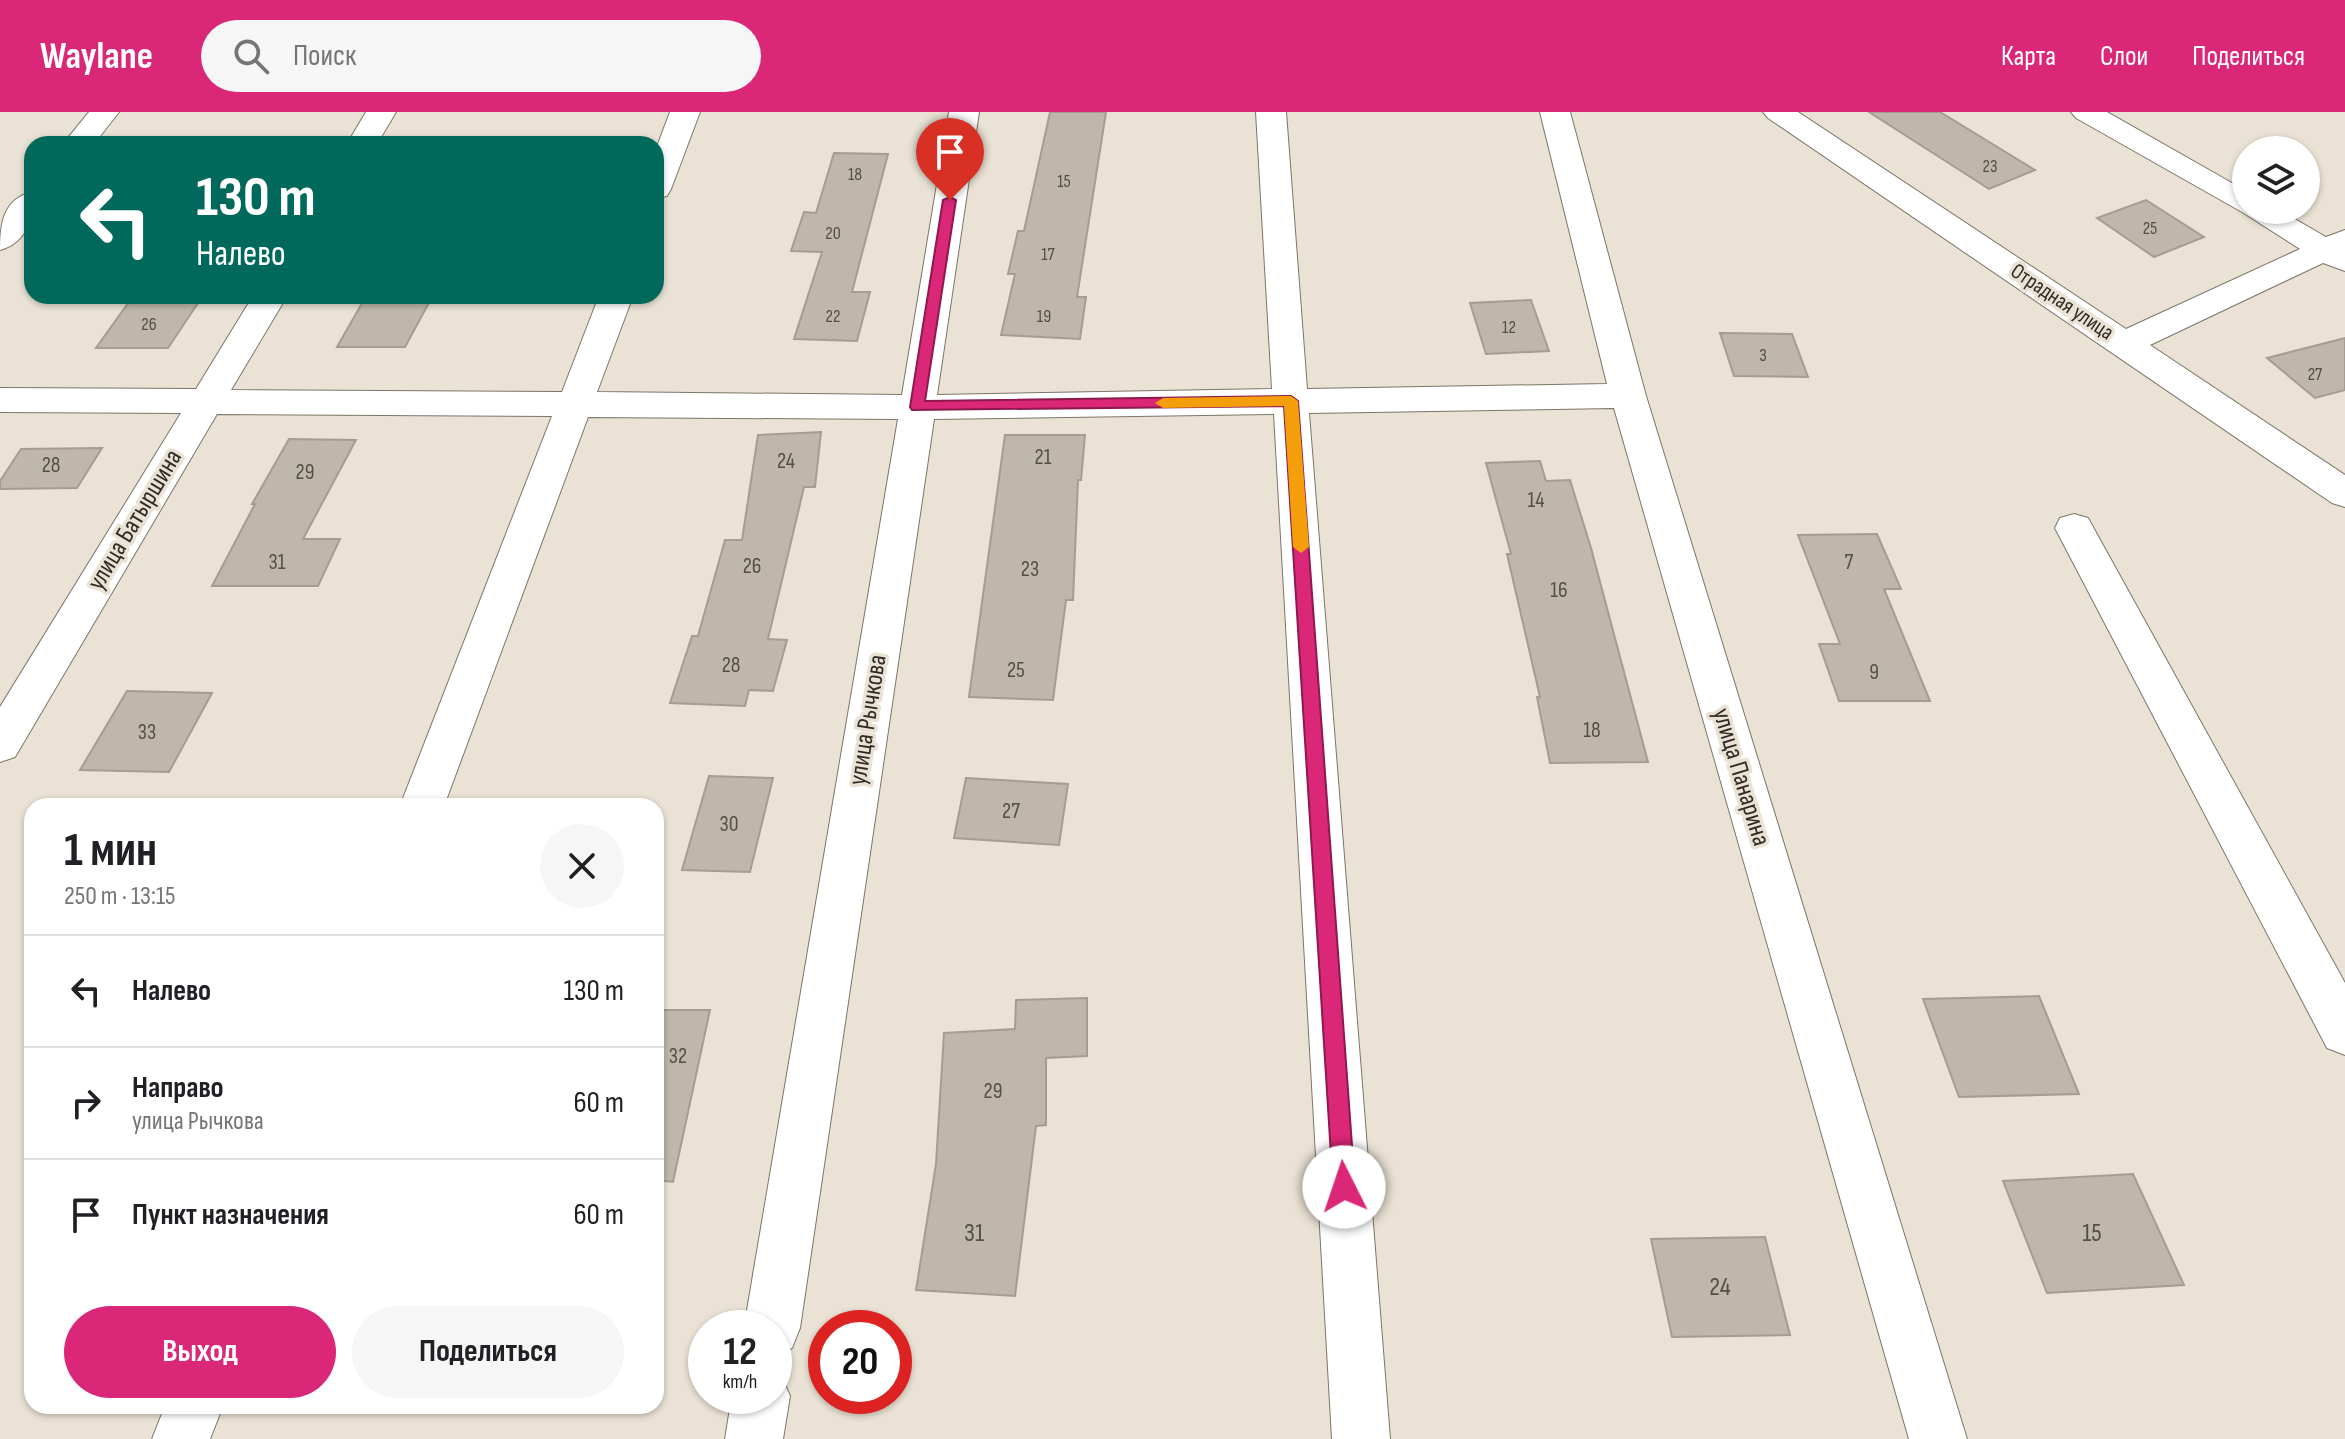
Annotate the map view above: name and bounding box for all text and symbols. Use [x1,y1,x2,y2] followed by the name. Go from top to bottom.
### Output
[201,20,761,92] search box
[40,34,153,79] text: Waylane
[229,34,273,78] icon: search
[293,38,356,74] text: Поиск
[2001,40,2056,73] text: Карта
[2100,40,2148,73] text: Слои
[2192,40,2305,73] text: Поделиться
[916,118,984,200] pin
[928,130,972,174] icon: arrive
[2232,136,2320,224] map controls
[2232,136,2320,224] button: layers
[1983,156,1998,177] house number: 23
[848,164,862,185] house number: 18
[196,165,316,232] text: 130 m
[64,168,168,272] icon: left
[1057,171,1071,192] house number: 15
[2143,218,2157,239] house number: 25
[825,223,841,244] house number: 20
[196,233,286,276] text: Налево
[1041,244,1056,265] house number: 17
[2005,258,2119,346] street label: Отрадная улица
[826,306,840,327] house number: 22
[1037,306,1051,327] house number: 19
[141,314,157,335] house number: 26
[1502,317,1516,338] house number: 12
[1759,345,1767,366] house number: 3
[2308,364,2323,385] house number: 27
[81,444,189,596] street label: улица Батыршина
[1035,444,1052,471] house number: 21
[777,448,795,475] house number: 24
[42,452,60,479] house number: 28
[296,459,314,486] house number: 29
[1528,487,1544,514] house number: 14
[269,549,286,576] house number: 31
[1845,549,1854,576] house number: 7
[743,553,761,580] house number: 26
[1021,556,1039,583] house number: 23
[1550,577,1568,604] house number: 16
[722,652,740,679] house number: 28
[842,653,894,787] street label: улица Рычкова
[1007,657,1025,684] house number: 25
[1869,659,1879,686] house number: 9
[1705,704,1777,850] street label: улица Панарина
[1583,717,1601,744] house number: 18
[138,719,156,746] house number: 33
[1002,798,1020,825] house number: 27
[719,811,739,838] house number: 30
[64,822,157,879] text: 1 мин
[540,824,624,908] button: close
[64,881,175,912] text: 250 m · 13:15
[64,969,108,1013] icon: left
[132,973,211,1009] text: Налево
[564,973,624,1009] text: 130 m
[669,1043,687,1070] house number: 32
[132,1070,224,1106] text: Направо
[984,1078,1002,1105] house number: 29
[64,1081,108,1125] icon: right
[573,1085,624,1121] text: 60 m
[132,1106,264,1137] text: улица Рычкова
[1302,1145,1386,1229] position arrow
[64,1193,108,1237] icon: arrive
[132,1197,329,1233] text: Пункт назначения
[573,1197,624,1233] text: 60 m
[964,1218,984,1249] house number: 31
[2082,1218,2102,1249] house number: 15
[1709,1272,1731,1303] house number: 24
[64,1306,336,1398] button: Выход
[352,1306,624,1398] button: Поделиться
[808,1310,912,1414] speed limit sign: 20
[723,1328,757,1376] text: 12
[723,1370,757,1394] text: km/h

